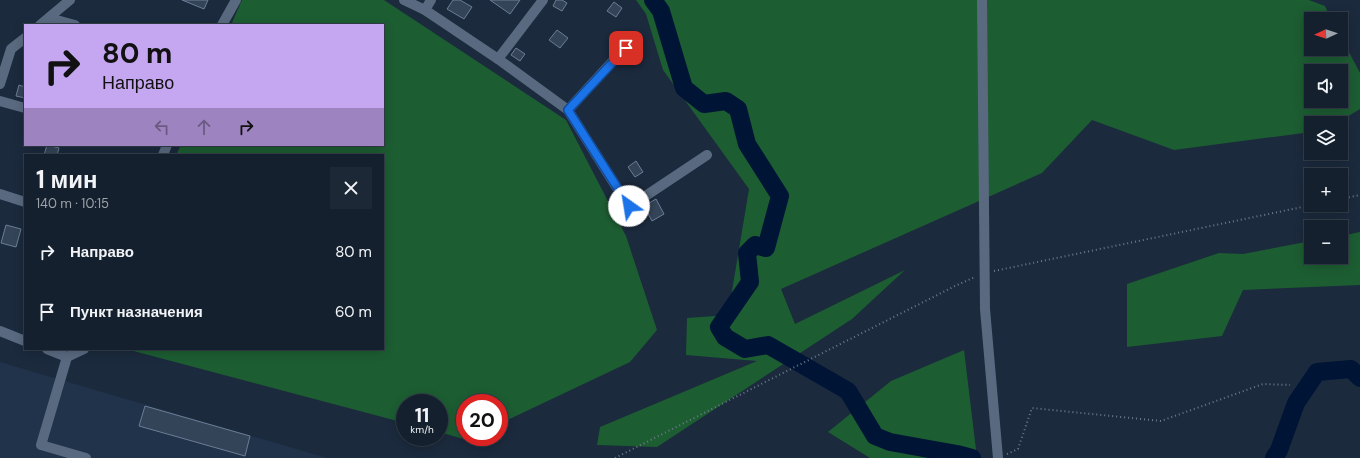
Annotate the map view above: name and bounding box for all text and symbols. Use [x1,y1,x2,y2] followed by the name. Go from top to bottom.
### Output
[1304,12,1348,56] north arrow
[1304,12,1348,264] map controls
[609,31,643,65] pin
[102,35,172,72] text: 80 m
[615,37,637,59] icon: arrive
[36,40,88,92] icon: right
[1304,64,1348,108] button: sound
[102,71,174,95] text: Направо
[151,116,173,138] icon: left
[193,116,215,138] icon: ahead
[235,116,257,138] icon: right
[1304,116,1348,160] button: layers
[36,164,97,195] text: 1 мин
[330,167,372,209] button: close
[1304,168,1348,212] button: +
[608,185,650,227] position arrow
[36,195,109,212] text: 140 m · 10:15
[1304,220,1348,264] button: −
[36,241,58,263] icon: right
[70,242,134,262] text: Направо
[335,242,372,262] text: 80 m
[36,301,58,323] icon: arrive
[70,302,203,322] text: Пункт назначения
[335,302,372,322] text: 60 m
[456,394,508,446] speed limit sign: 20
[415,402,429,428] text: 11
[410,423,434,436] text: km/h

